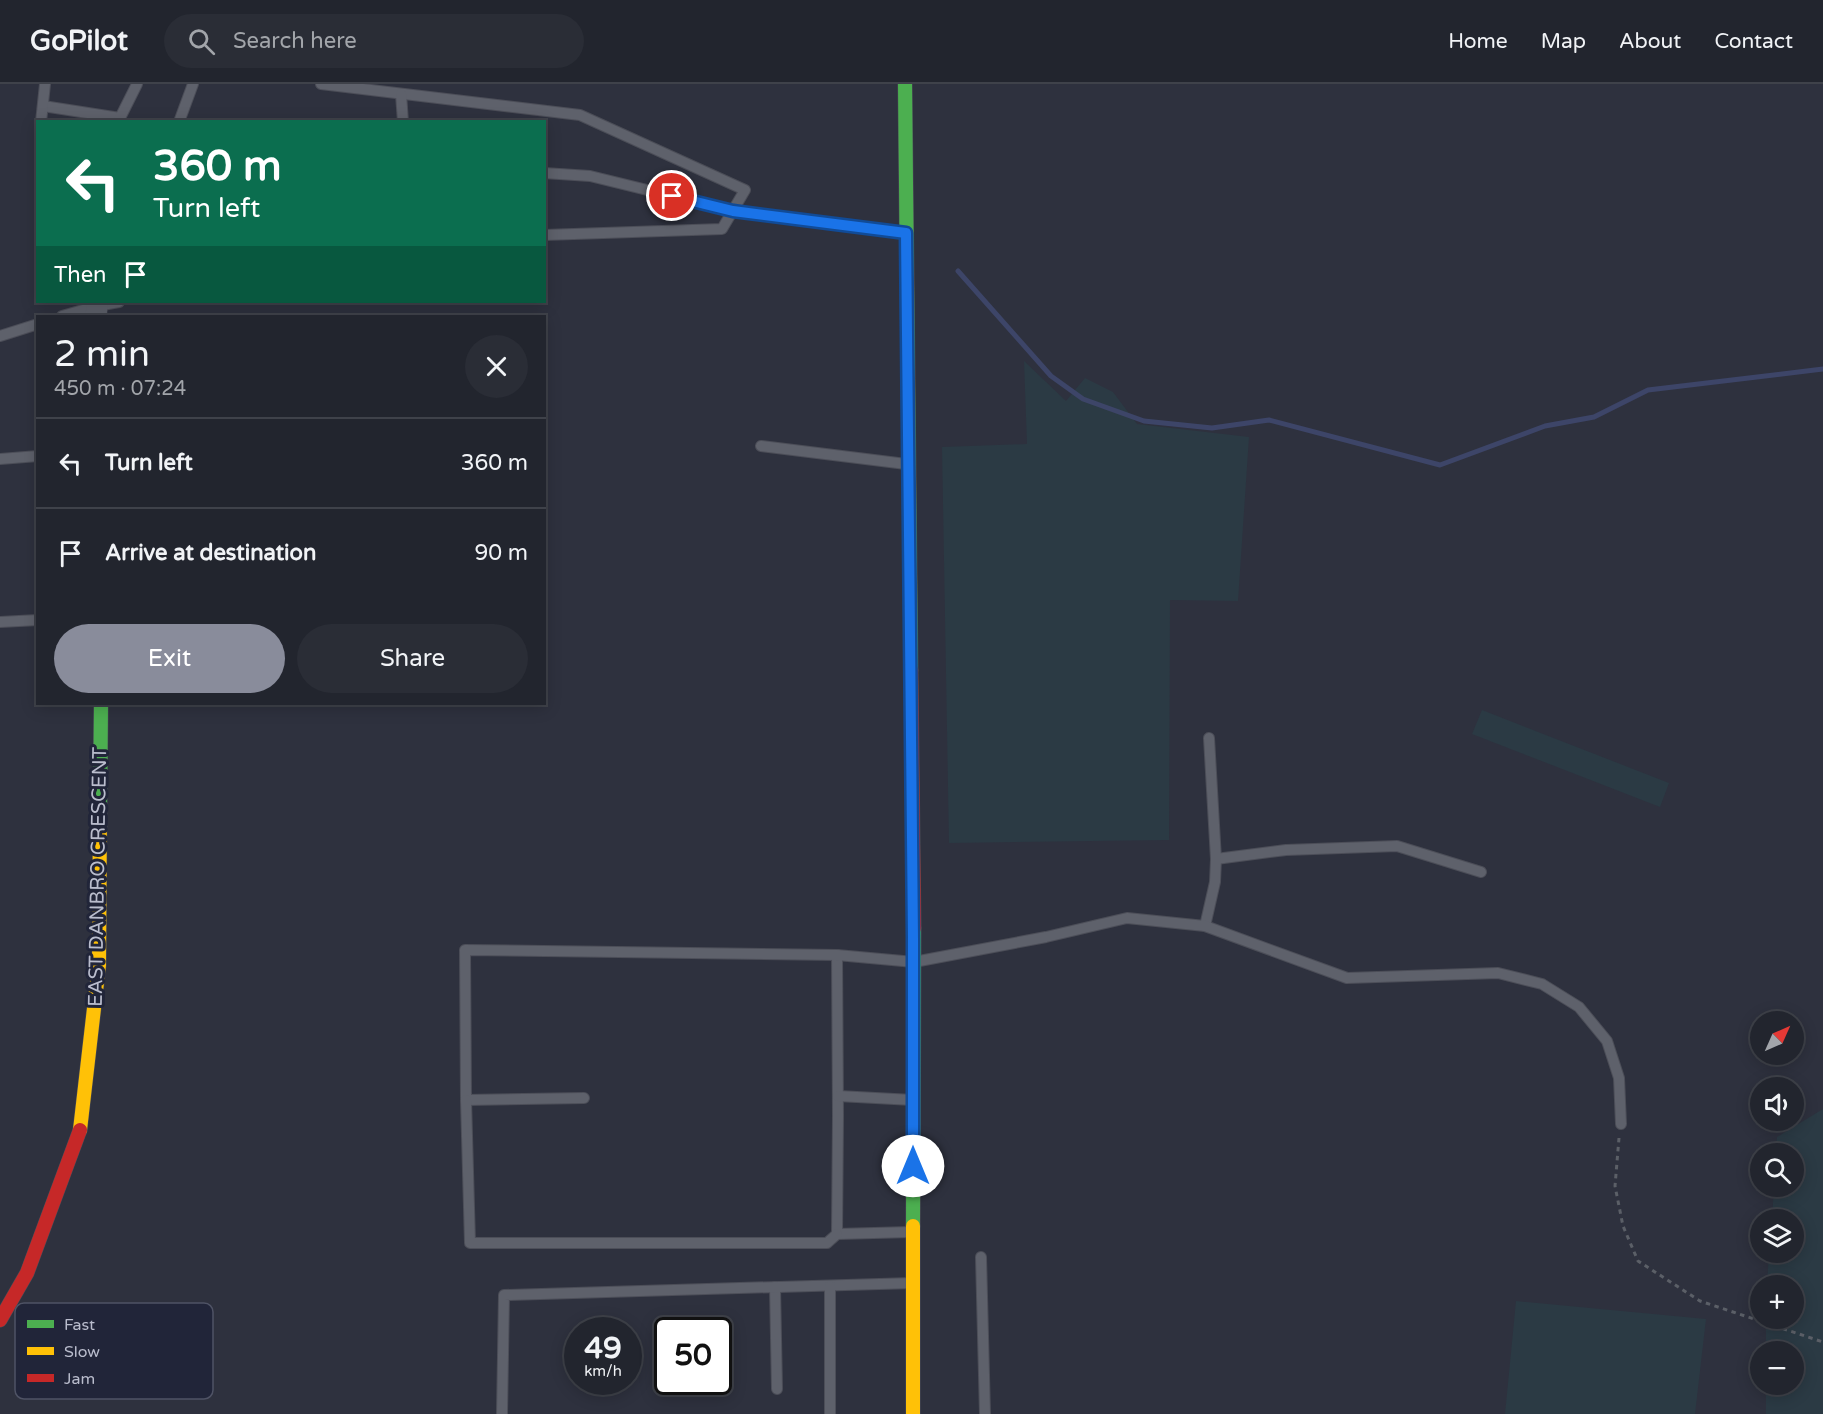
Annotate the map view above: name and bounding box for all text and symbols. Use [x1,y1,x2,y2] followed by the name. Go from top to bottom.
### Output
[164,14,584,68] search box
[30,24,128,58] text: GoPilot
[185,25,218,58] icon: search
[233,28,357,54] text: Search here
[1448,29,1508,54] text: Home
[1541,29,1586,54] text: Map
[1619,29,1681,54] text: About
[1714,29,1793,54] text: Contact
[153,141,282,192] text: 360 m
[54,144,132,222] icon: left
[646,170,697,221] pin
[655,179,688,212] icon: arrive
[153,192,260,225] text: Turn left
[119,258,152,291] icon: arrive
[54,262,107,288] text: Then
[54,333,150,376] text: 2 min
[465,335,528,398] button: close
[54,377,186,401] text: 450 m · 07:24
[54,447,87,480] icon: left
[105,450,193,476] text: Turn left
[461,450,528,476] text: 360 m
[54,537,87,570] icon: arrive
[105,540,316,566] text: Arrive at destination
[474,540,528,566] text: 90 m
[54,624,285,693] button: Exit
[297,624,528,693] button: Share
[84,747,112,1007] street label: EAST DANBRO CRESCENT
[1750,1011,1804,1065] north arrow
[1750,1011,1804,1395] map controls
[1750,1077,1804,1131] button: sound
[881,1134,945,1198] position arrow
[1750,1143,1804,1197] button: search
[1750,1209,1804,1263] button: layers
[1750,1275,1804,1329] button: +
[15,1303,213,1399] legend
[64,1315,95,1335] text: Fast
[654,1317,732,1395] speed limit sign: 50
[584,1330,622,1367] text: 49
[1750,1341,1804,1395] button: −
[64,1342,100,1362] text: Slow
[584,1362,622,1380] text: km/h
[64,1369,95,1389] text: Jam

